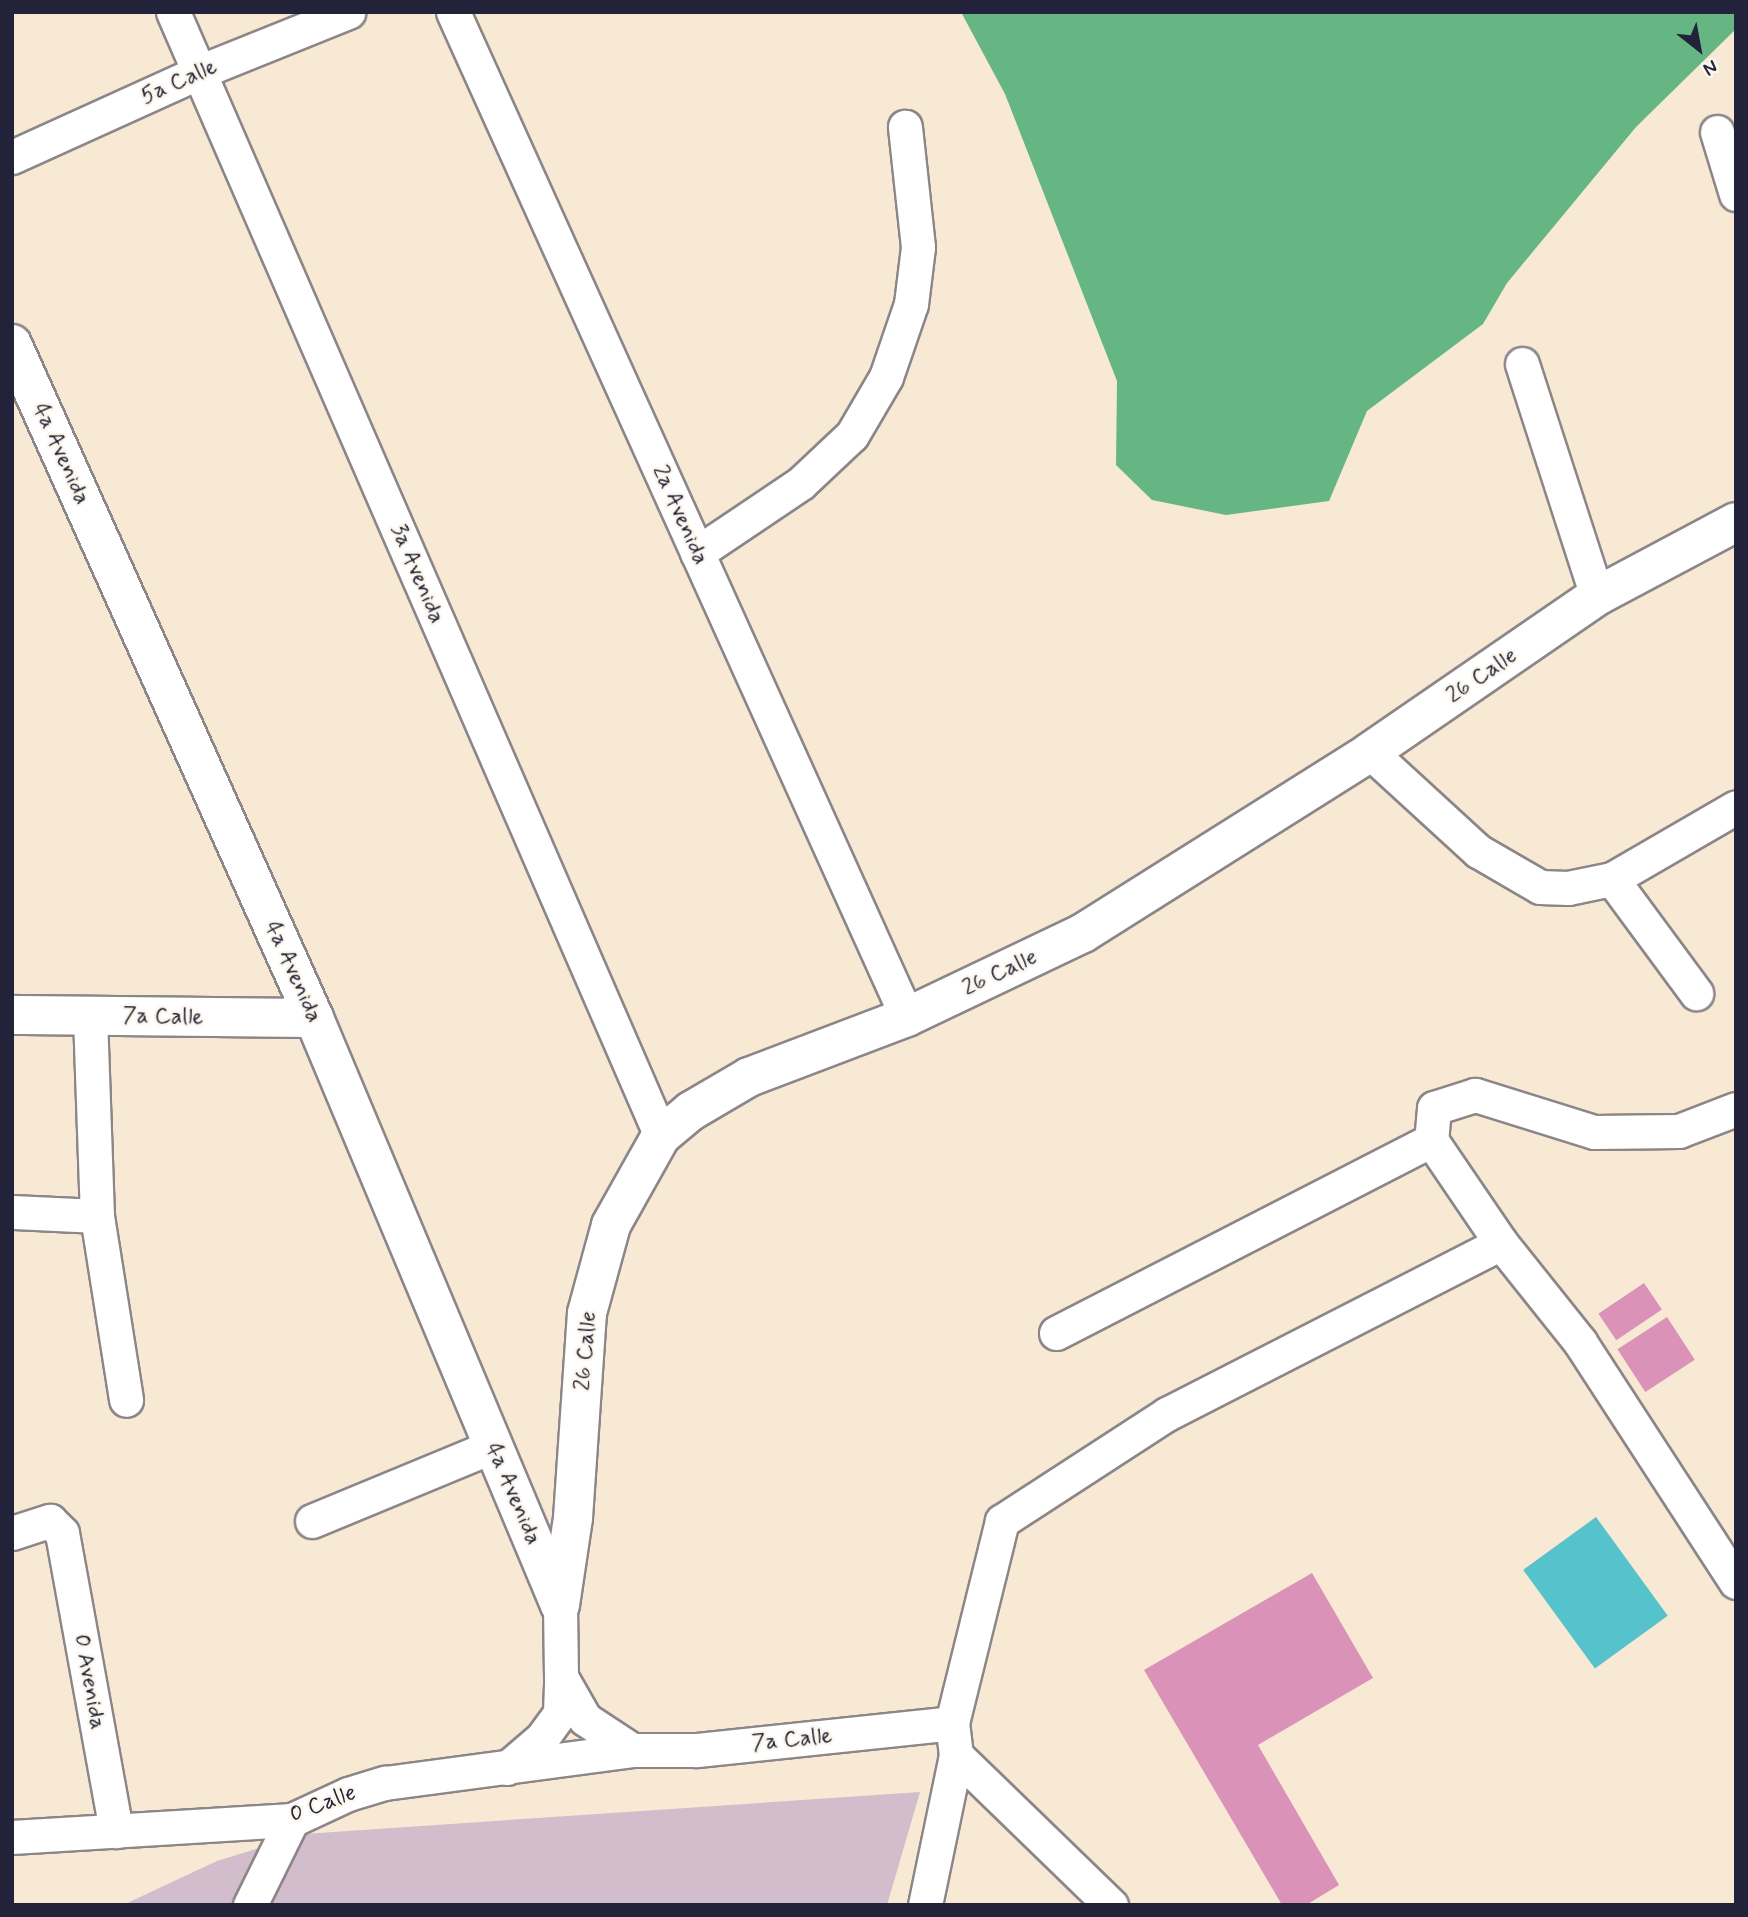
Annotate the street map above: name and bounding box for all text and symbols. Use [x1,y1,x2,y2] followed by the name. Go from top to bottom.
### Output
[1664,14,1734,84] north arrow
[136,53,222,111] street label: 5a Calle
[1698,53,1722,81] text: N
[26,399,96,509] street label: 4a Avenida
[646,461,714,569] street label: 2a Avenida
[384,520,450,628] street label: 3a Avenida
[1441,642,1523,710] street label: 26 Calle
[258,917,328,1027] street label: 4a Avenida
[958,944,1042,1002] street label: 26 Calle
[122,1002,204,1032] street label: 7a Calle
[569,1310,603,1392] street label: 26 Calle
[479,1439,547,1549] street label: 4a Avenida
[67,1632,111,1732] street label: 0 Avenida
[750,1722,834,1758] street label: 7a Calle
[286,1779,360,1829] street label: 0 Calle

